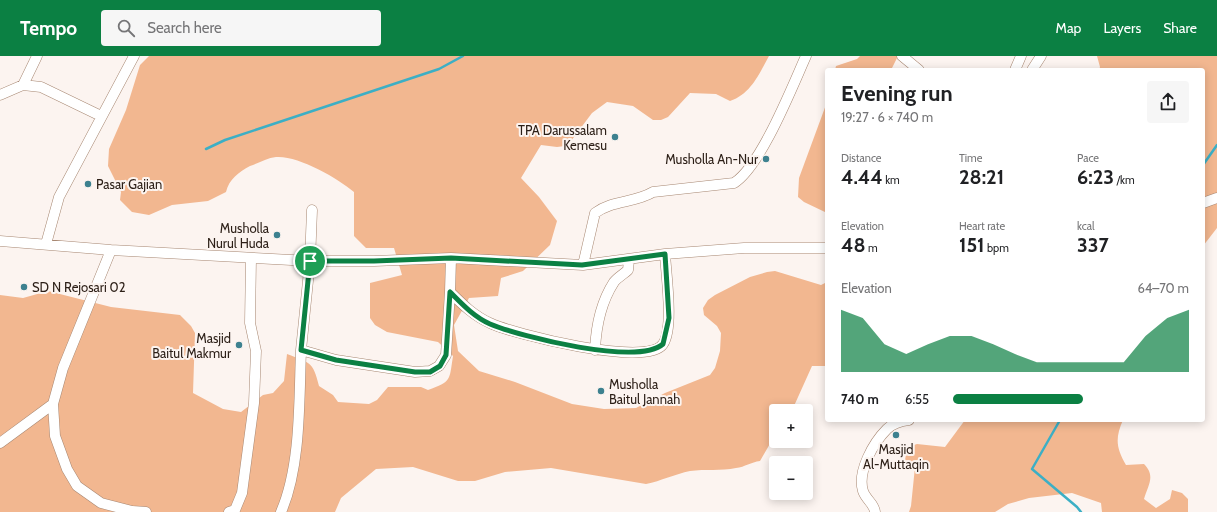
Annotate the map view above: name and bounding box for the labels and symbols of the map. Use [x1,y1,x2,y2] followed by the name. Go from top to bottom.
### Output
[518,122,607,153] place label: TPA Darussalam Kemesu
[610,132,620,142] marker: TPA Darussalam Kemesu
[665,151,759,167] place label: Musholla An-Nur
[761,154,771,164] marker: Musholla An-Nur
[96,176,162,193] place label: Pasar Gajian
[83,179,93,189] marker: Pasar Gajian
[207,220,270,251] place label: Musholla Nurul Huda
[272,230,282,240] marker: Musholla Nurul Huda
[293,244,327,278] pin
[32,279,126,296] place label: SD N Rejosari 02
[19,282,29,292] marker: SD N Rejosari 02
[152,330,232,361] place label: Masjid Baitul Makmur
[234,340,244,350] marker: Masjid Baitul Makmur
[609,376,680,407] place label: Musholla Baitul Jannah
[596,386,606,396] marker: Musholla Baitul Jannah
[891,430,901,440] marker: Masjid Al-Muttaqin
[863,441,929,472] place label: Masjid Al-Muttaqin

